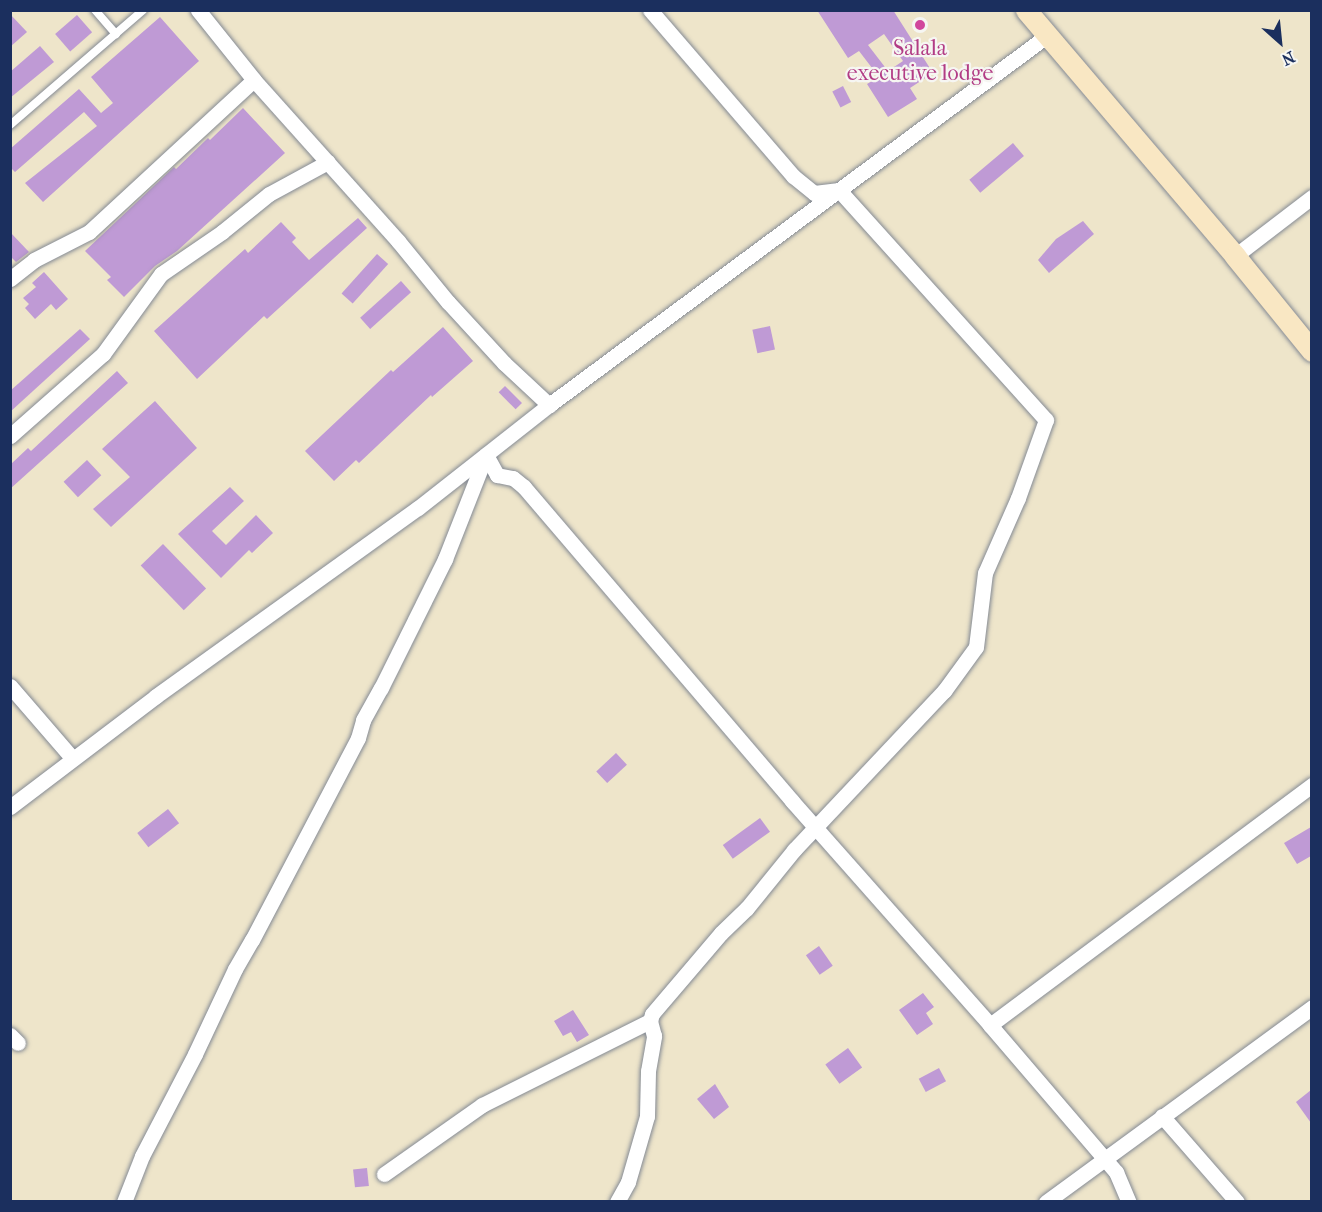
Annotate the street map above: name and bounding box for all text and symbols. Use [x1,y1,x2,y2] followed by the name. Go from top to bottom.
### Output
[1250,12,1310,72] north arrow
[913,18,927,32] marker: Salala executive lodge
[847,35,993,86] place label: Salala executive lodge
[1279,47,1298,70] text: N

